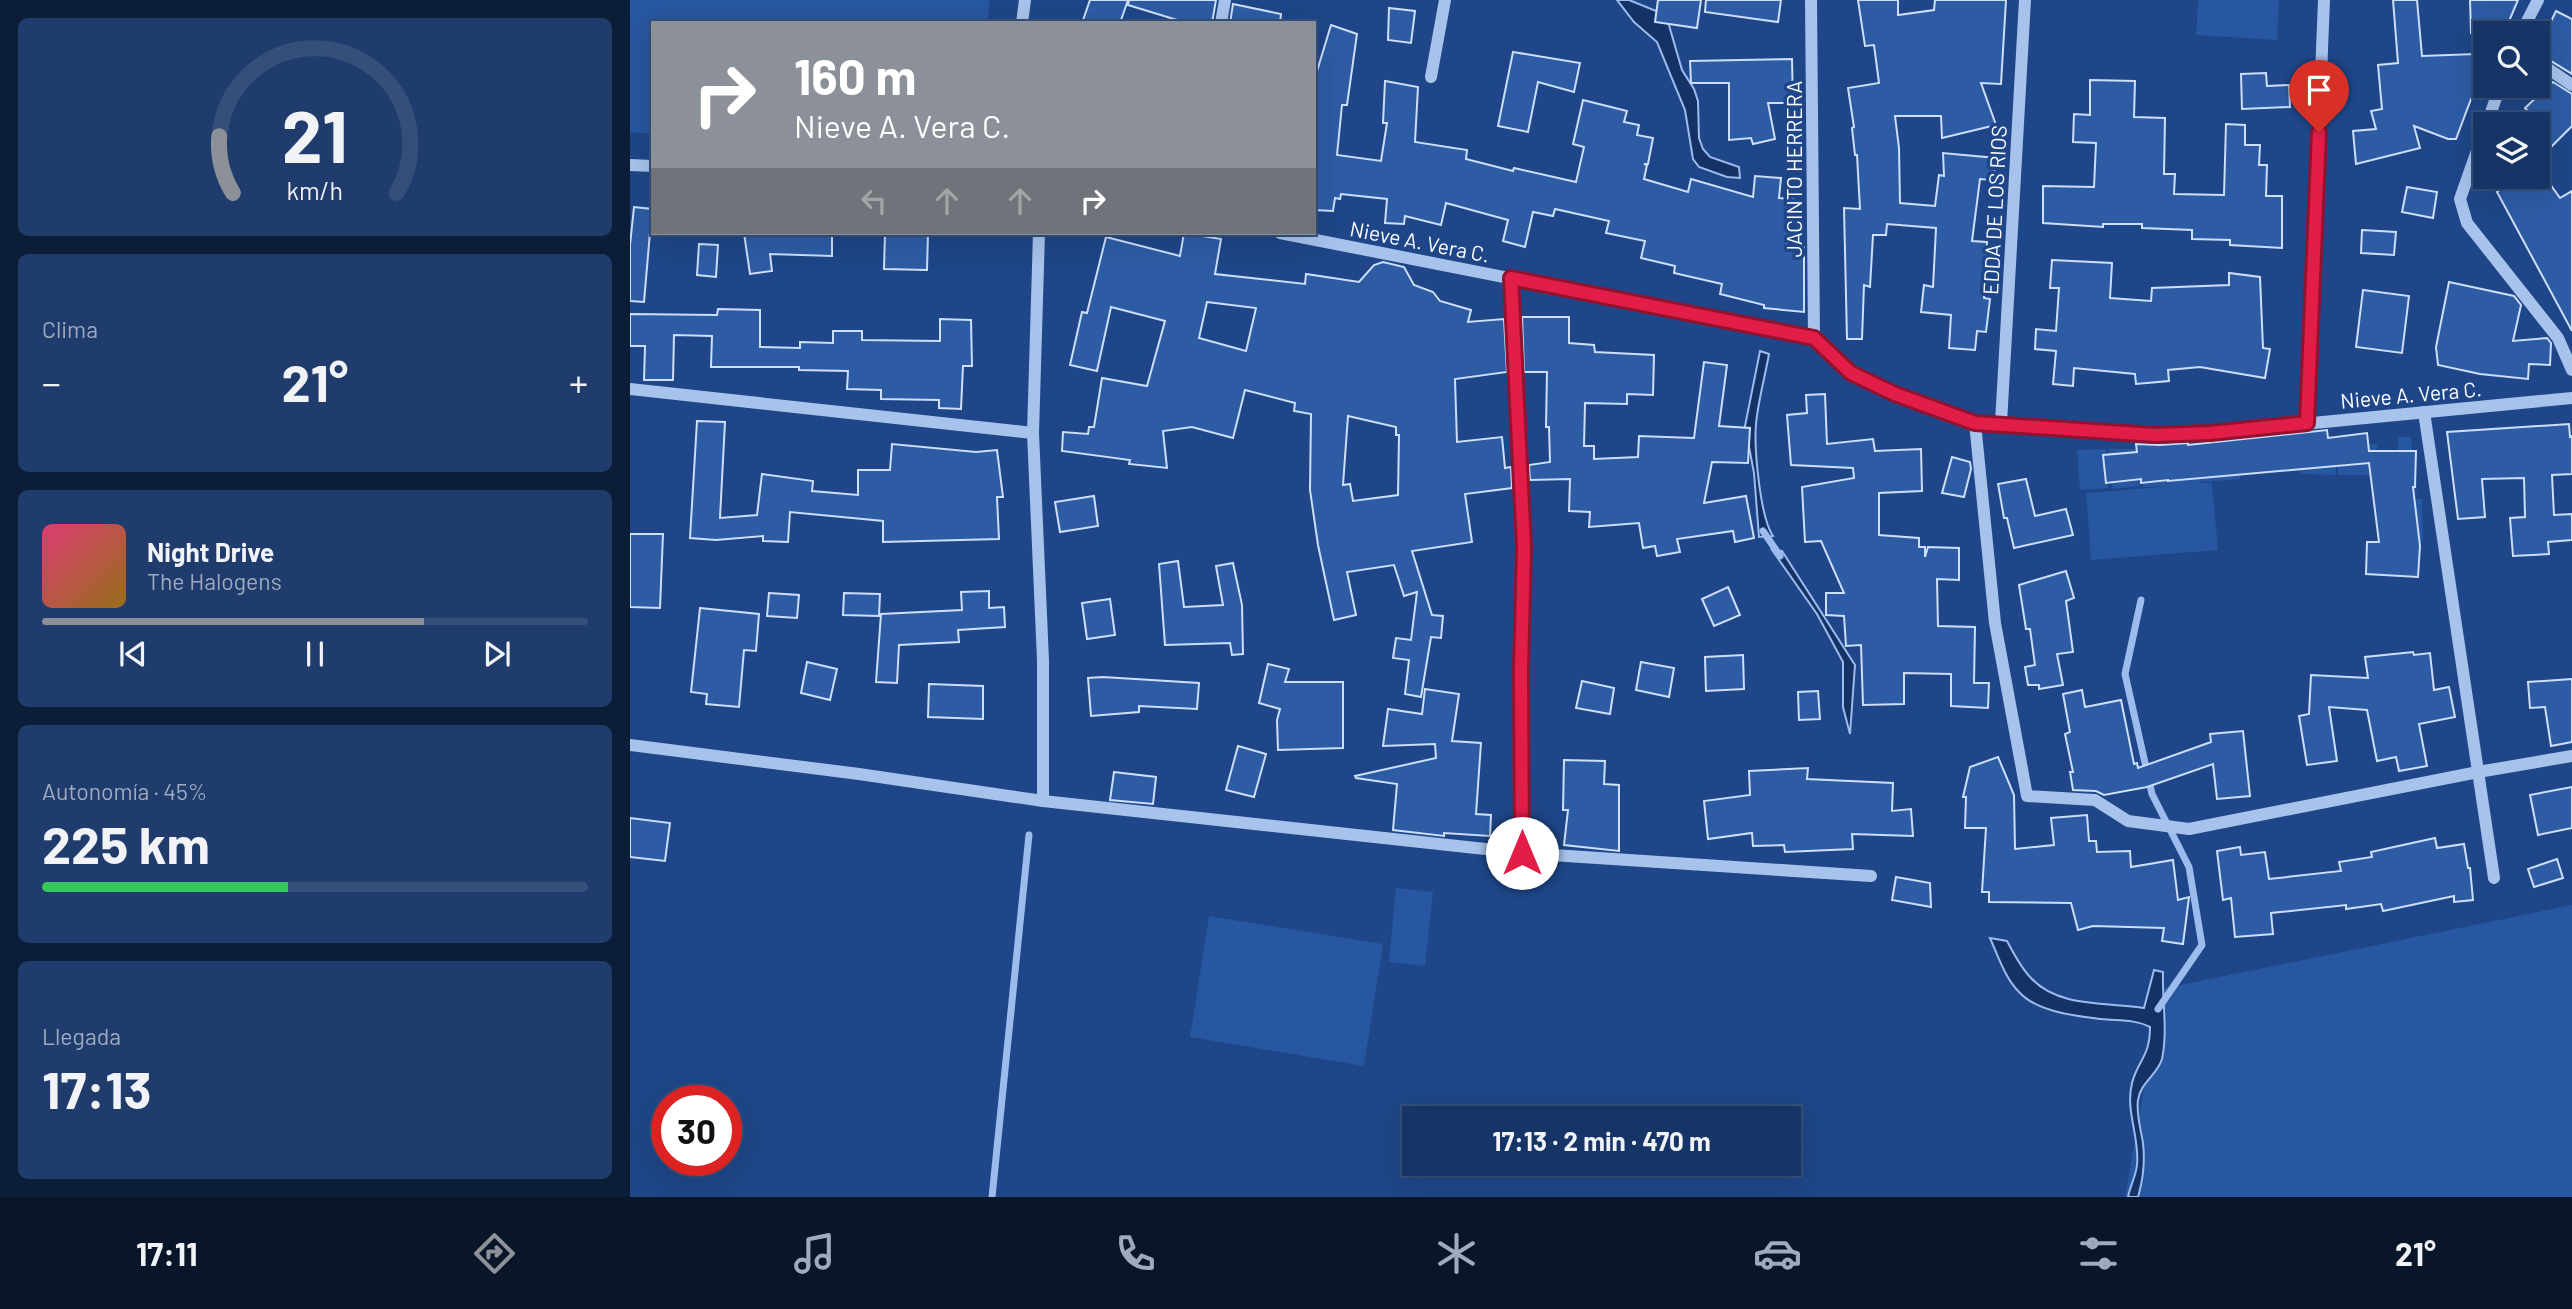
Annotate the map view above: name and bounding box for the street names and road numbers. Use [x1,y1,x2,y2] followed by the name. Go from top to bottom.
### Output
[1781,81,1806,257] street label: JACINTO HERRERA
[1977,124,2011,296] street label: EDDA DE LOS RIOS
[1348,215,1492,267] street label: Nieve A. Vera C.
[2339,375,2483,413] street label: Nieve A. Vera C.

